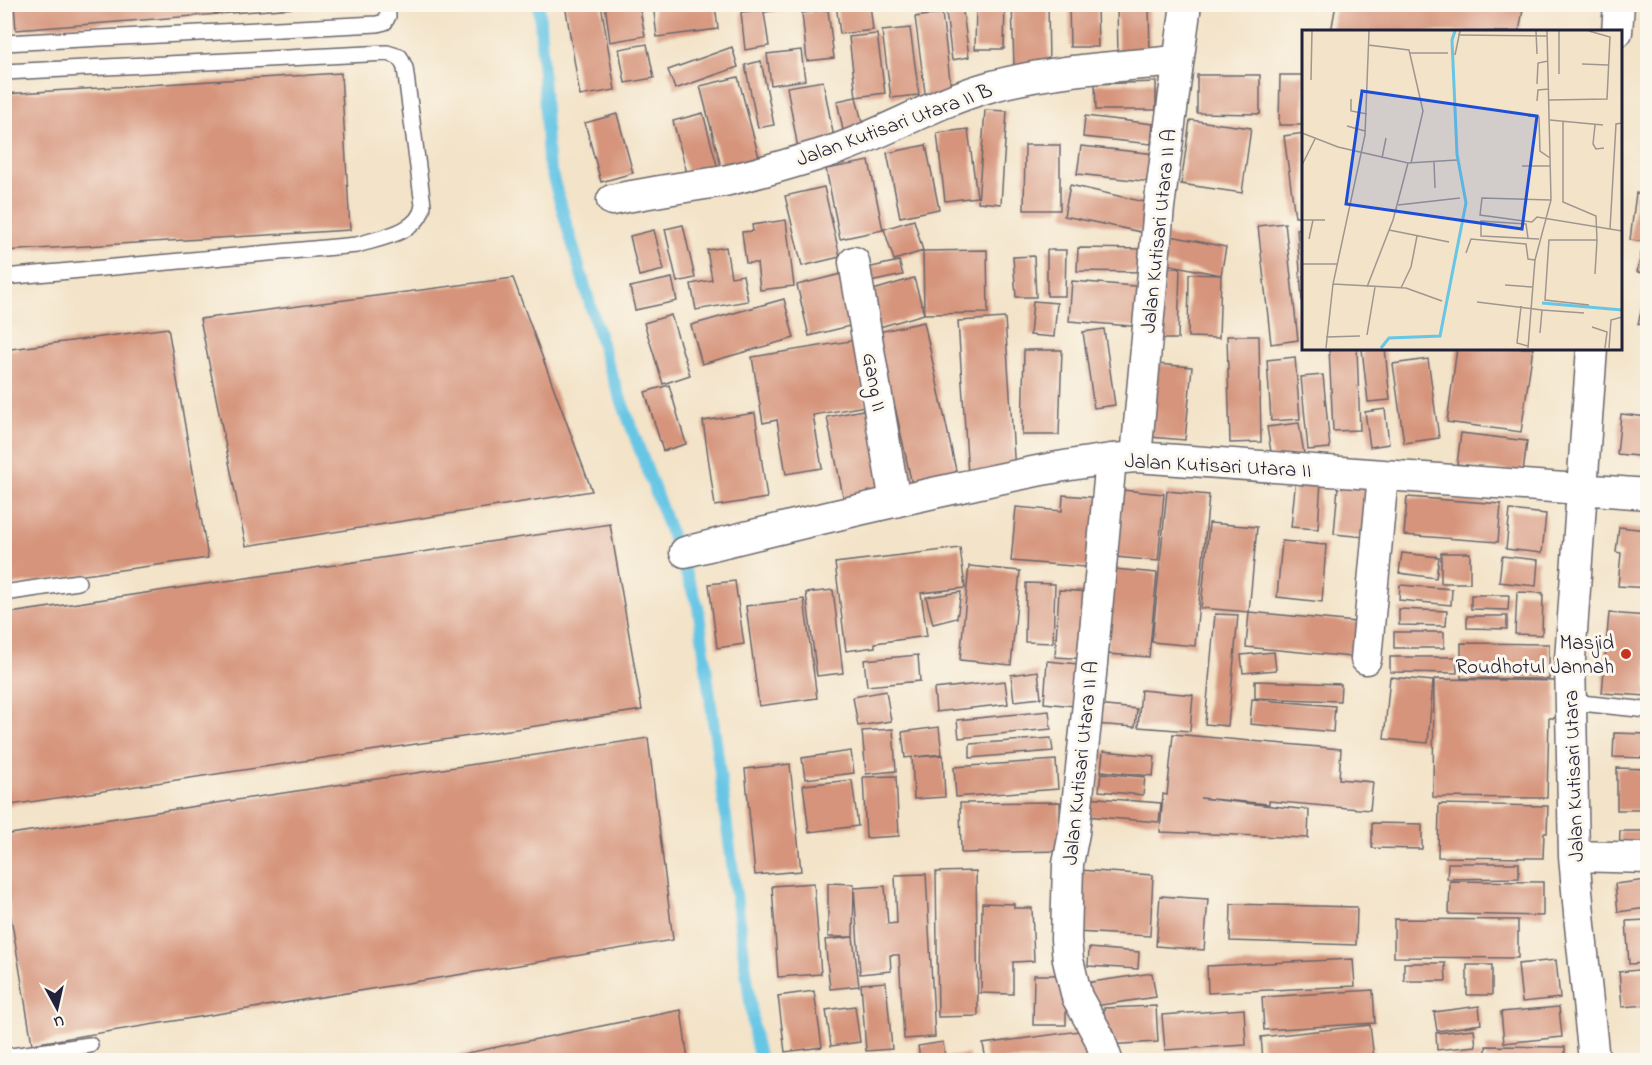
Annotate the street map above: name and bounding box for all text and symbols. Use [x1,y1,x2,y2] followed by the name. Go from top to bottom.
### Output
[1302,30,1622,350] inset map
[792,76,997,175] street label: Jalan Kutisari Utara II B
[1134,127,1186,335] street label: Jalan Kutisari Utara II A
[851,350,893,415] street label: Gang II
[1124,447,1312,487] street label: Jalan Kutisari Utara II
[1455,629,1614,683] place label: Masjid Roudhotul Jannah
[1619,647,1633,661] marker: Masjid Roudhotul Jannah
[1056,659,1108,867] street label: Jalan Kutisari Utara II A
[1557,689,1593,862] street label: Jalan Kutisari Utara
[27,978,87,1038] north arrow
[52,1008,65,1033] text: U

